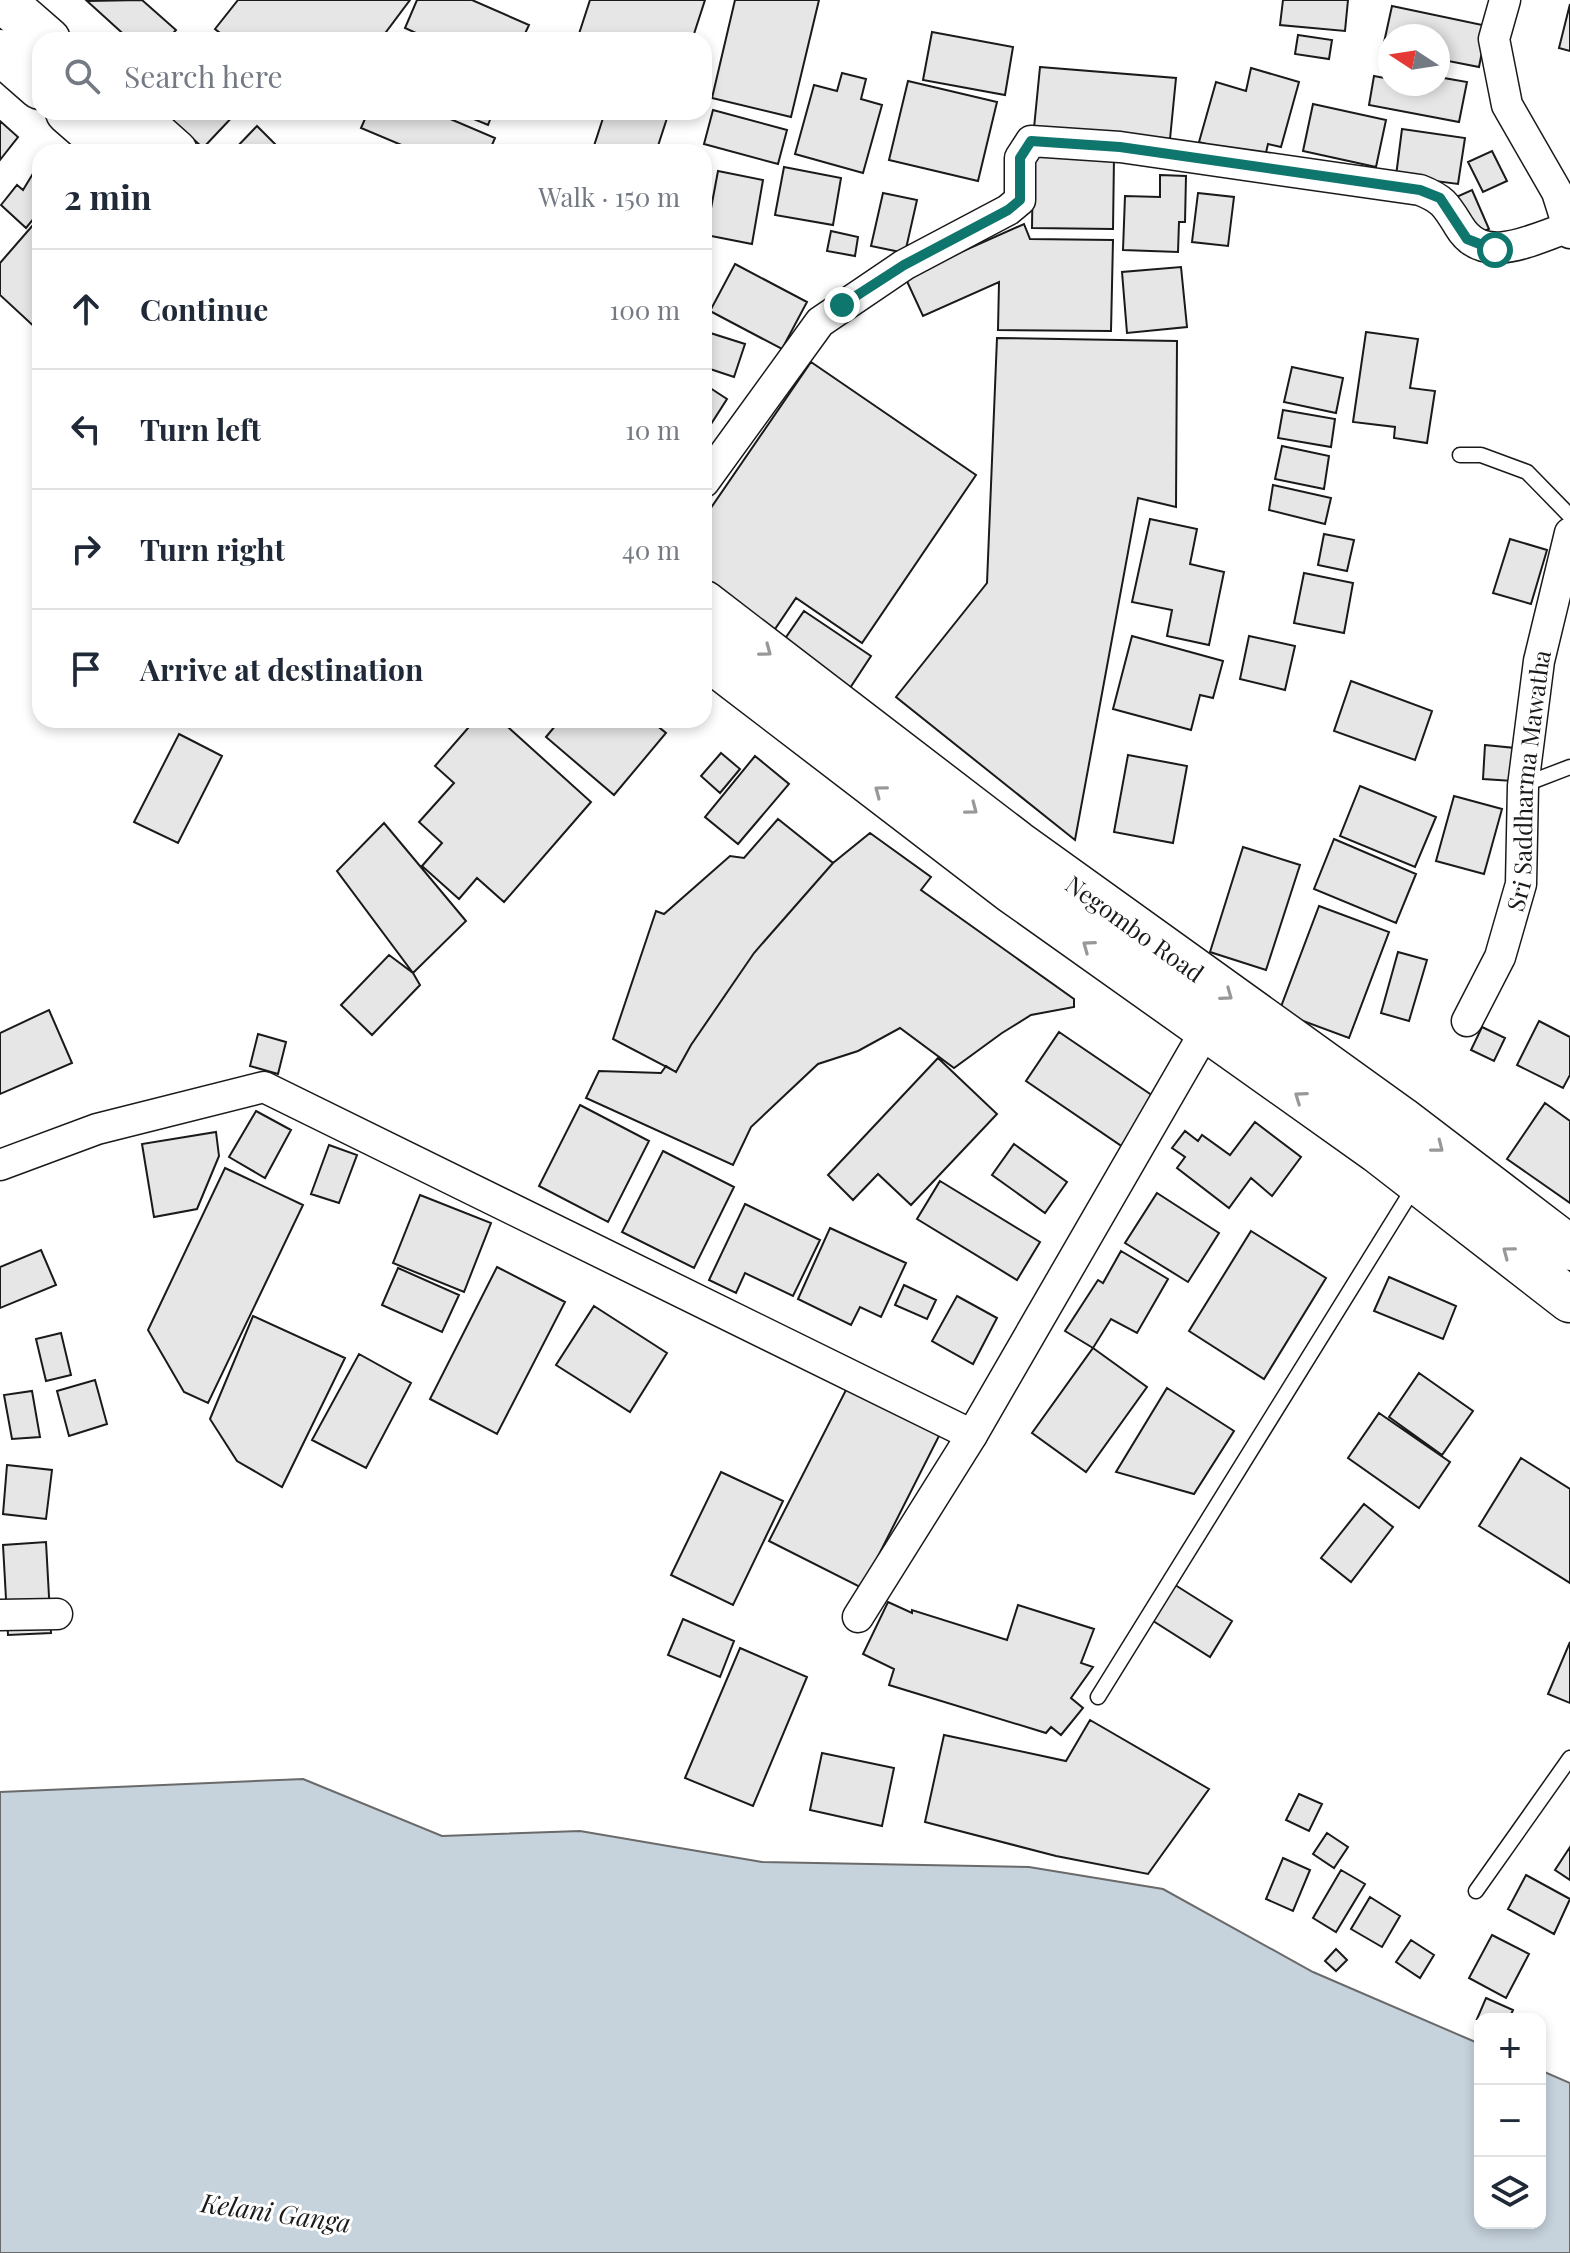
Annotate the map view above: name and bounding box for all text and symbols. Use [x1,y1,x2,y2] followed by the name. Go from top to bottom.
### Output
[1378,24,1450,96] north arrow
[32,32,712,120] search box
[60,54,104,98] icon: search
[124,56,283,96] text: Search here
[64,173,152,219] text: 2 min
[538,179,680,214] text: Walk · 150 m
[1477,232,1513,268] route start
[64,287,108,331] icon: ahead
[824,287,860,323] route end
[140,289,268,329] text: Continue
[610,292,680,327] text: 100 m
[64,407,108,451] icon: left
[140,409,261,449] text: Turn left
[625,412,680,447] text: 10 m
[64,527,108,571] icon: right
[140,529,285,569] text: Turn right
[622,532,680,567] text: 40 m
[757,641,772,655] one-way arrow
[1498,646,1557,915] street label: Sri Saddharma Mawatha
[64,647,108,691] icon: arrive
[140,649,423,689] text: Arrive at destination
[874,786,888,800] one-way arrow
[963,799,978,813] one-way arrow
[1060,867,1211,989] street label: Negombo Road
[1083,941,1097,956] one-way arrow
[1219,985,1233,1000] one-way arrow
[1295,1092,1309,1107] one-way arrow
[1429,1138,1444,1152] one-way arrow
[1502,1248,1517,1262] one-way arrow
[1474,2013,1546,2229] map controls
[1474,2013,1546,2085] button: +
[1474,2085,1546,2157] button: −
[1474,2157,1546,2229] button: layers
[198,2184,353,2240] water label: Kelani Ganga

